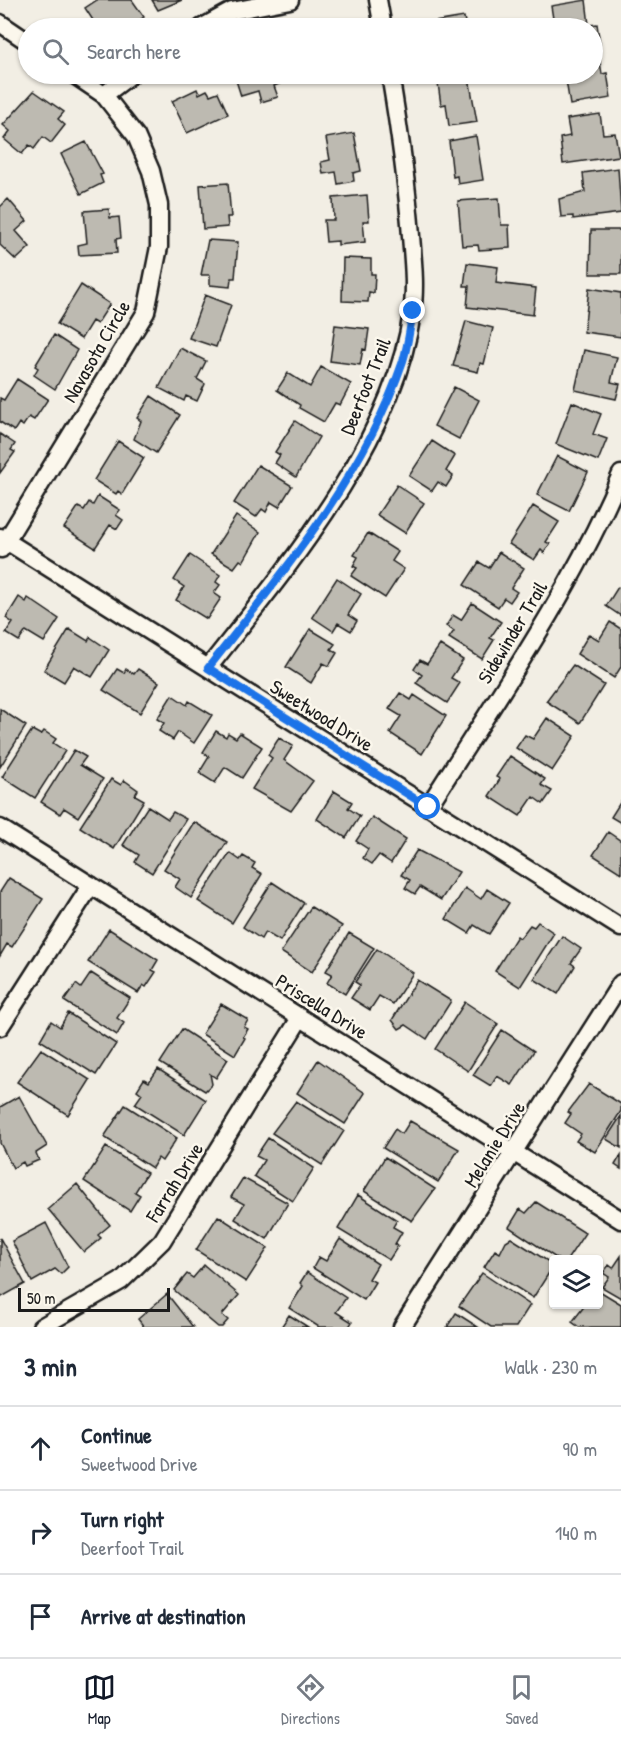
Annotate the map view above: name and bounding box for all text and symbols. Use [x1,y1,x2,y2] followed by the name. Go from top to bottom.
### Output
[18,18,603,84] search box
[39,35,72,68] icon: search
[87,36,181,66] text: Search here
[56,295,136,407] street label: Navasota Circle
[399,297,425,323] route end
[333,333,397,439] street label: Deerfoot Trail
[471,575,554,688] street label: Sidewinder Trail
[265,673,379,757] street label: Sweetwood Drive
[414,793,440,819] route start
[271,967,373,1045] street label: Priscella Drive
[457,1096,531,1192] street label: Melanie Drive
[138,1137,209,1228] street label: Farrah Drive
[549,1255,603,1309] map controls
[549,1255,603,1309] button: layers
[18,1285,170,1312] scale bar
[27,1287,56,1309] text: 50 m
[24,1349,77,1384] text: 3 min
[505,1353,597,1380] text: Walk · 230 m
[81,1420,152,1450] text: Continue
[24,1432,57,1465] icon: ahead
[563,1435,597,1462] text: 90 m
[81,1450,198,1477] text: Sweetwood Drive
[81,1504,164,1534] text: Turn right
[24,1516,57,1549] icon: right
[555,1519,597,1546] text: 140 m
[81,1534,184,1561] text: Deerfoot Trail
[24,1600,57,1633] icon: arrive
[81,1601,246,1631] text: Arrive at destination
[83,1671,116,1729] tab: Map
[281,1671,340,1729] tab: Directions
[505,1671,538,1729] tab: Saved

